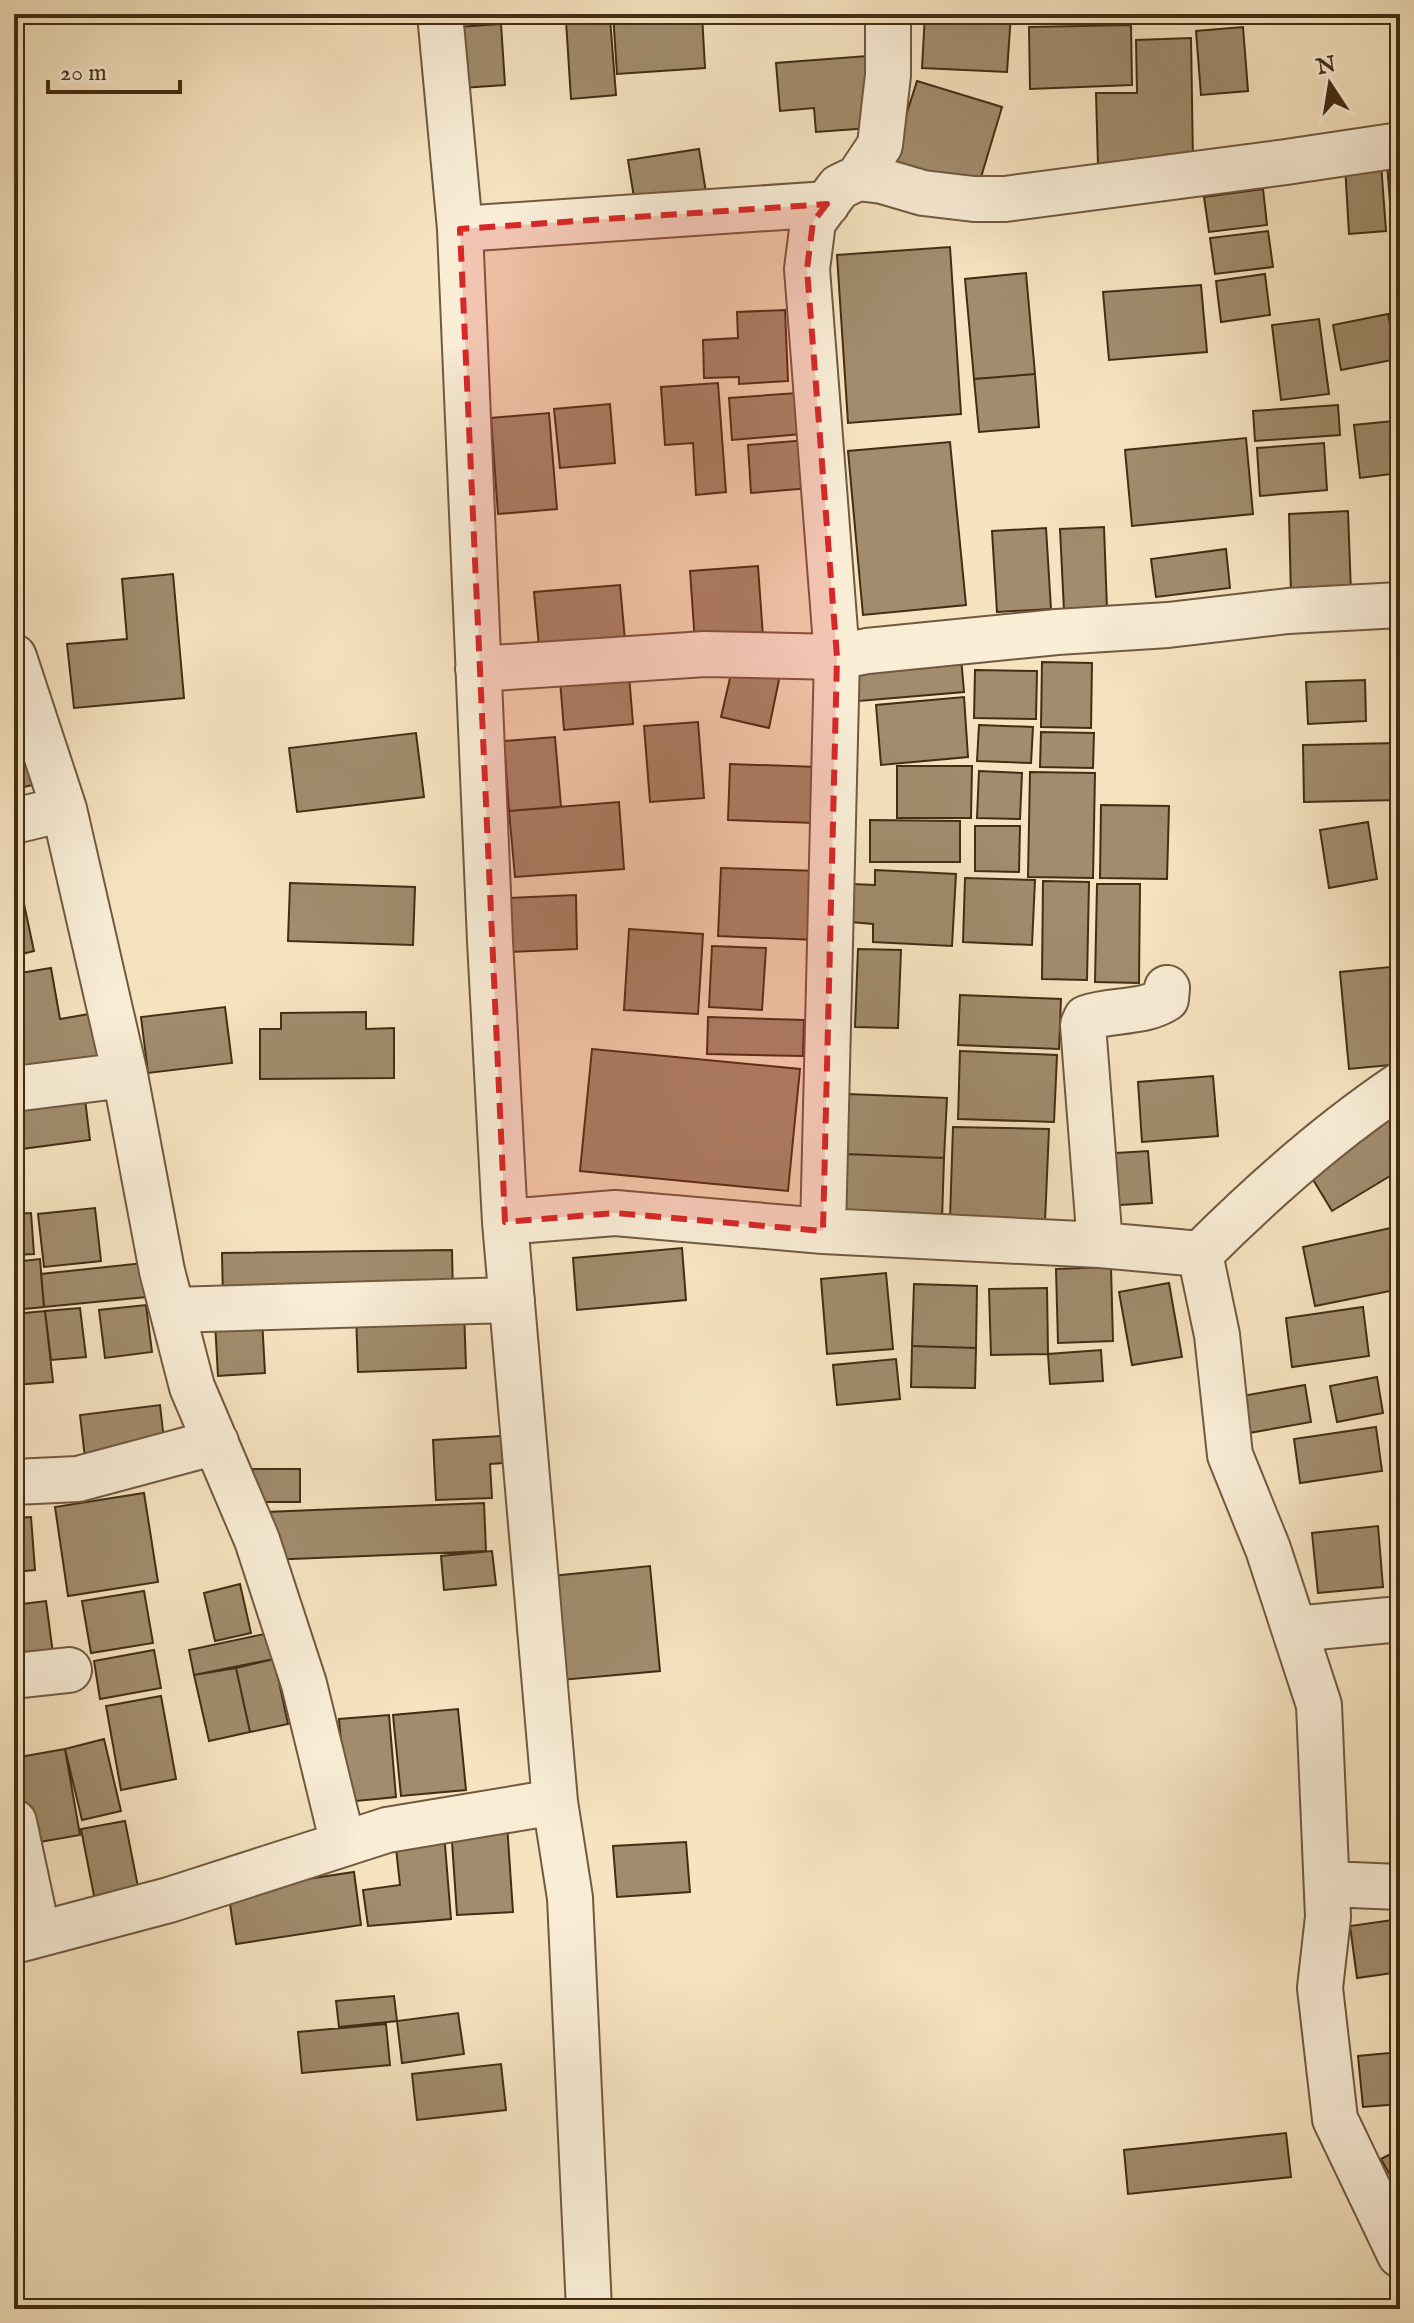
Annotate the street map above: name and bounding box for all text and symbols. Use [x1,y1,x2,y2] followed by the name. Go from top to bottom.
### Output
[48,44,180,94] scale bar
[1290,44,1370,124] north arrow
[1313,51,1338,82] text: N
[60,58,107,89] text: 20 m

